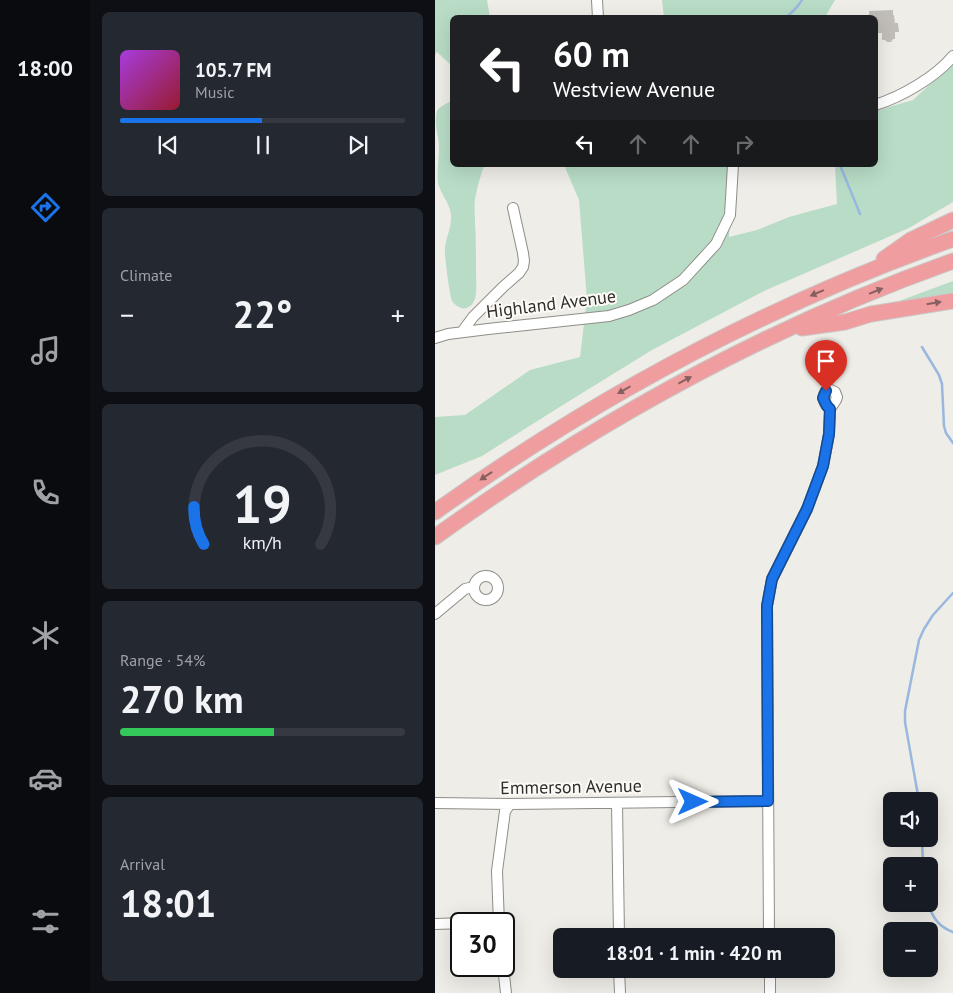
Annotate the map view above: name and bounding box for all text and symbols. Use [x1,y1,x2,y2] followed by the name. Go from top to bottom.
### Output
[553,31,630,77] text: 60 m
[470,35,535,100] icon: left
[17,54,73,82] text: 18:00
[195,58,271,82] text: 105.7 FM
[553,75,715,103] text: Westview Avenue
[195,82,235,102] text: Music
[571,130,599,158] icon: left
[624,130,652,158] icon: ahead
[677,130,705,158] icon: ahead
[730,130,758,158] icon: right
[154,131,182,159] icon: previous
[249,131,277,159] icon: pause
[344,131,372,159] icon: next
[28,190,63,225] icon: directions
[120,265,172,285] text: Climate
[485,284,617,323] street label: Highland Avenue
[869,287,884,295] one-way arrow
[233,289,292,338] text: 22°
[810,290,824,298] one-way arrow
[120,296,134,333] text: −
[391,296,405,333] text: +
[927,299,943,307] one-way arrow
[28,333,63,368] icon: music
[805,340,847,391] pin
[812,347,840,375] icon: arrive
[678,376,692,384] one-way arrow
[617,386,630,395] one-way arrow
[233,470,292,537] text: 19
[479,471,493,481] one-way arrow
[28,475,63,510] icon: phone
[243,531,282,554] text: km/h
[28,618,63,653] icon: climate
[120,650,205,670] text: Range · 54%
[120,674,244,723] text: 270 km
[28,761,63,796] icon: car
[500,774,642,799] street label: Emmerson Avenue
[666,775,718,827] position arrow
[883,792,938,977] map controls
[883,792,938,847] button: sound
[120,854,165,874] text: Arrival
[883,857,938,912] button: +
[120,878,216,927] text: 18:01
[28,904,63,939] icon: filters
[450,912,515,977] speed limit sign: 30
[883,922,938,977] button: −
[606,941,782,965] text: 18:01 · 1 min · 420 m

